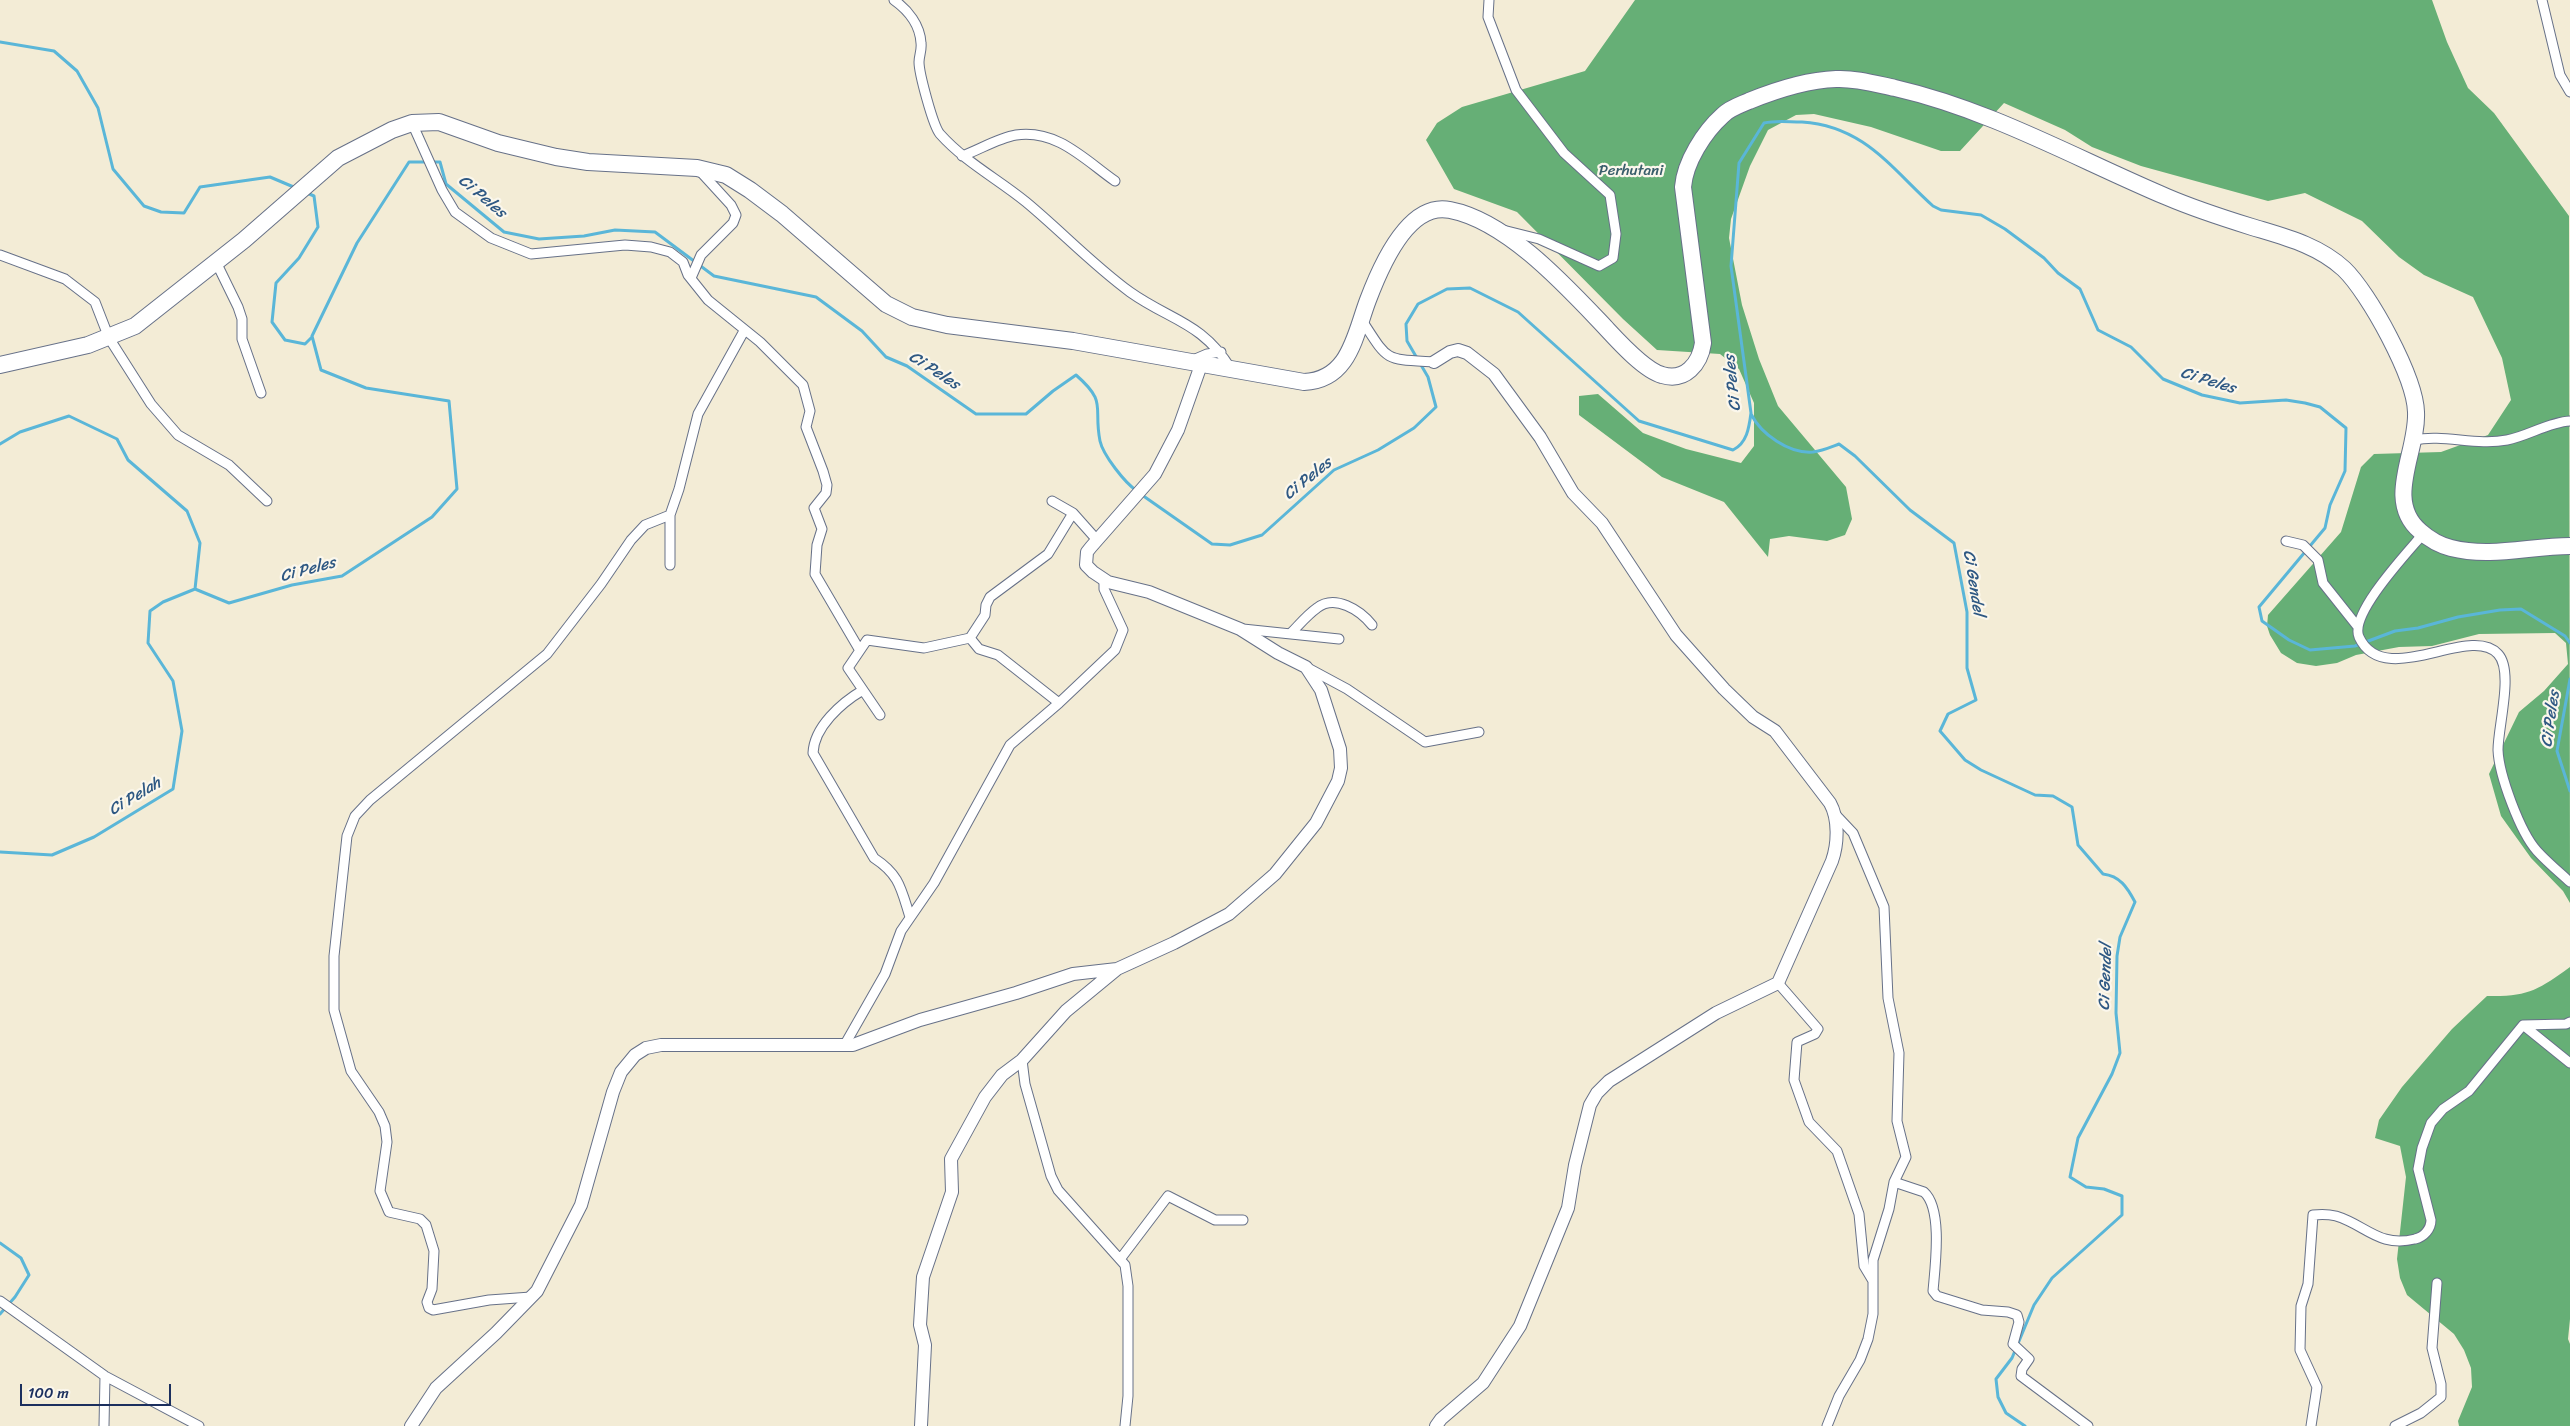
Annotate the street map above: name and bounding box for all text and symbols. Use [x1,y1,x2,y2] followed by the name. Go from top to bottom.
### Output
[1599,162,1663,180] park label: Perhutani
[454,171,510,223] water label: Ci Peles
[905,348,963,394] water label: Ci Peles
[1720,354,1746,412] water label: Ci Peles
[2178,364,2238,398] water label: Ci Peles
[1280,454,1336,504] water label: Ci Peles
[1958,549,1988,617] water label: Ci Gendel
[278,553,338,587] water label: Ci Peles
[2538,690,2564,748] water label: Ci Peles
[105,774,165,820] water label: Ci Pelah
[2095,943,2117,1011] water label: Ci Gendel
[22,1374,174,1406] scale bar
[28,1380,69,1406] text: 100 m

